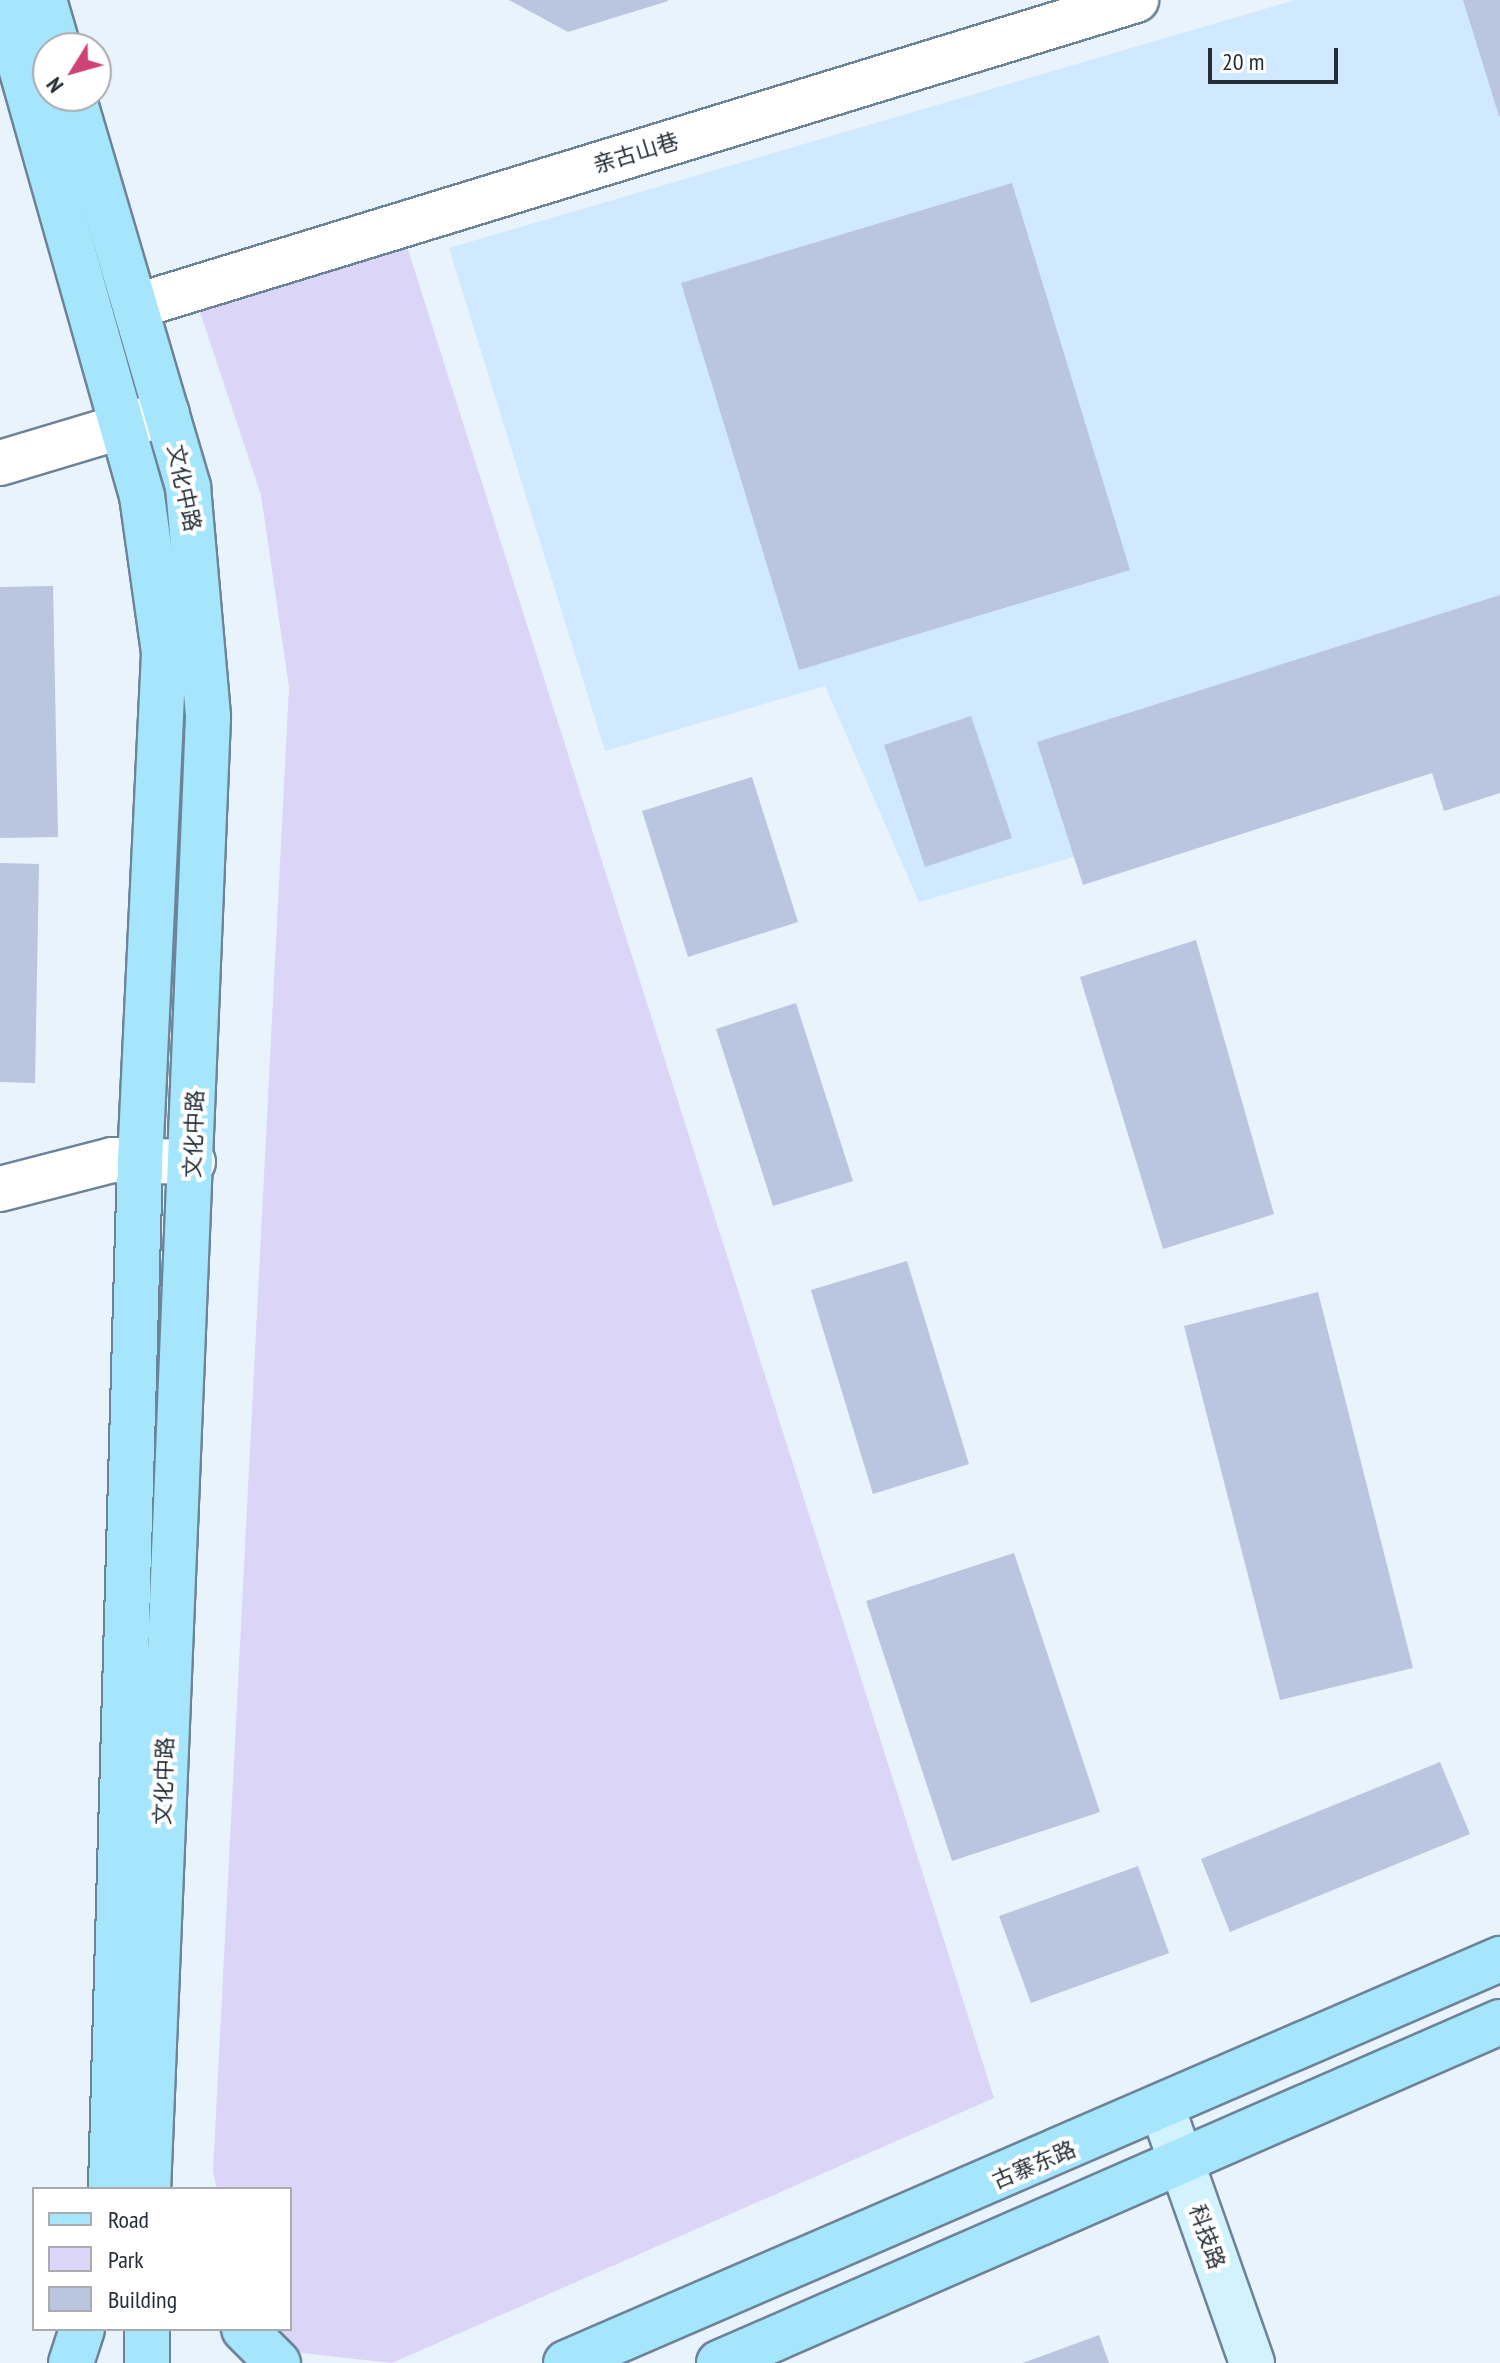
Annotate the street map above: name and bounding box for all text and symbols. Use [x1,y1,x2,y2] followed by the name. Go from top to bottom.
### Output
[32,32,112,112] north arrow
[1212,32,1342,82] scale bar
[1222,46,1264,77] text: 20 m
[40,72,69,98] text: N
[590,128,682,178] street label: 亲古山巷
[162,442,206,534] street label: 文化中路
[179,1090,209,1178] street label: 文化中路
[149,1737,179,1825] street label: 文化中路
[988,2136,1080,2194] street label: 古寨东路
[32,2187,292,2331] legend
[1184,2202,1230,2272] street label: 科技路
[108,2204,149,2235] text: Road
[108,2244,144,2275] text: Park
[108,2284,177,2315] text: Building

